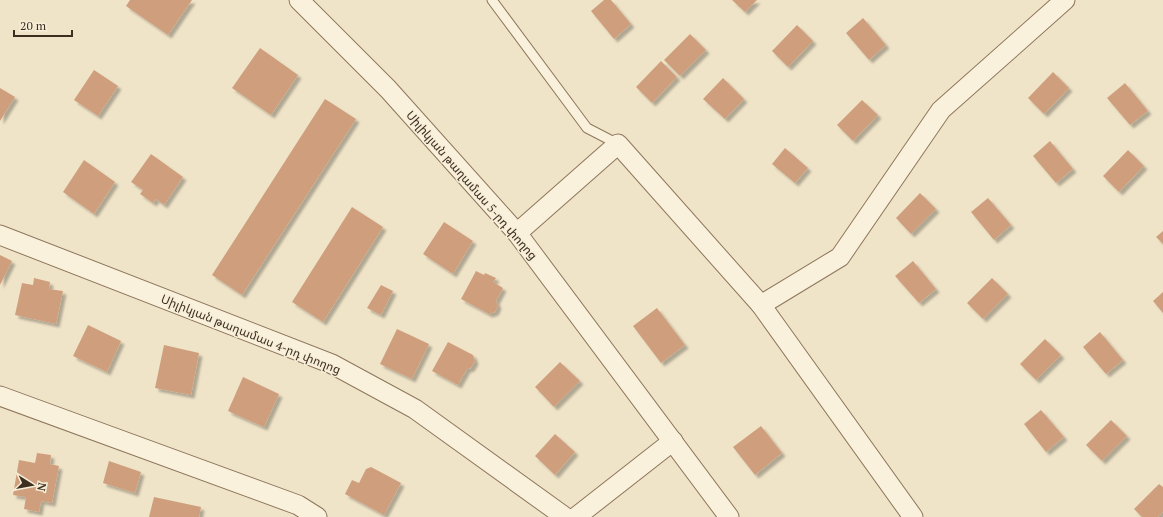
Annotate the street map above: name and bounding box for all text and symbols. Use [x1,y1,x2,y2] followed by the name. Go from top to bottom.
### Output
[14,12,72,38] scale bar
[20,18,47,33] text: 20 m
[403,107,541,263] street label: Սիլիկյան թաղամաս 5-րդ փողոց
[159,291,343,377] street label: Սիլիկյան թաղամաս 4-րդ փողոց
[12,465,52,505] north arrow
[34,481,49,493] text: N

